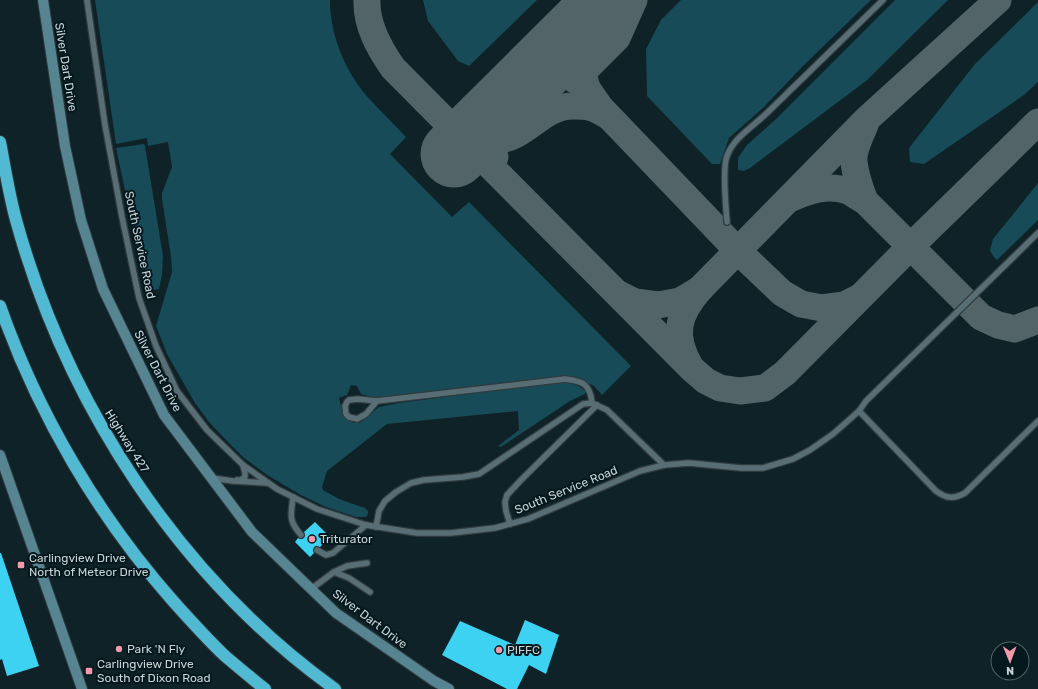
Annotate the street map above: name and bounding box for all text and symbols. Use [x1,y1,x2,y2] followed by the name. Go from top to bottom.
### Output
[52,22,80,113] street label: Silver Dart Drive
[122,190,158,300] street label: South Service Road
[131,328,185,414] street label: Silver Dart Drive
[102,407,152,475] street label: Highway 427
[513,463,619,517] street label: South Service Road
[320,532,373,546] place label: Triturator
[307,534,317,544] marker: Triturator
[29,551,149,579] place label: Carlingview Drive North of Meteor Drive
[16,560,26,570] marker: Carlingview Drive North of Meteor Drive
[330,586,410,652] street label: Silver Dart Drive
[990,641,1030,681] north arrow
[127,642,186,656] place label: Park 'N Fly
[507,643,540,657] place label: PIFFC
[114,644,124,654] marker: Park 'N Fly
[494,645,504,655] marker: PIFFC
[97,657,211,685] place label: Carlingview Drive South of Dixon Road
[1006,664,1014,677] text: N
[84,666,94,676] marker: Carlingview Drive South of Dixon Road

